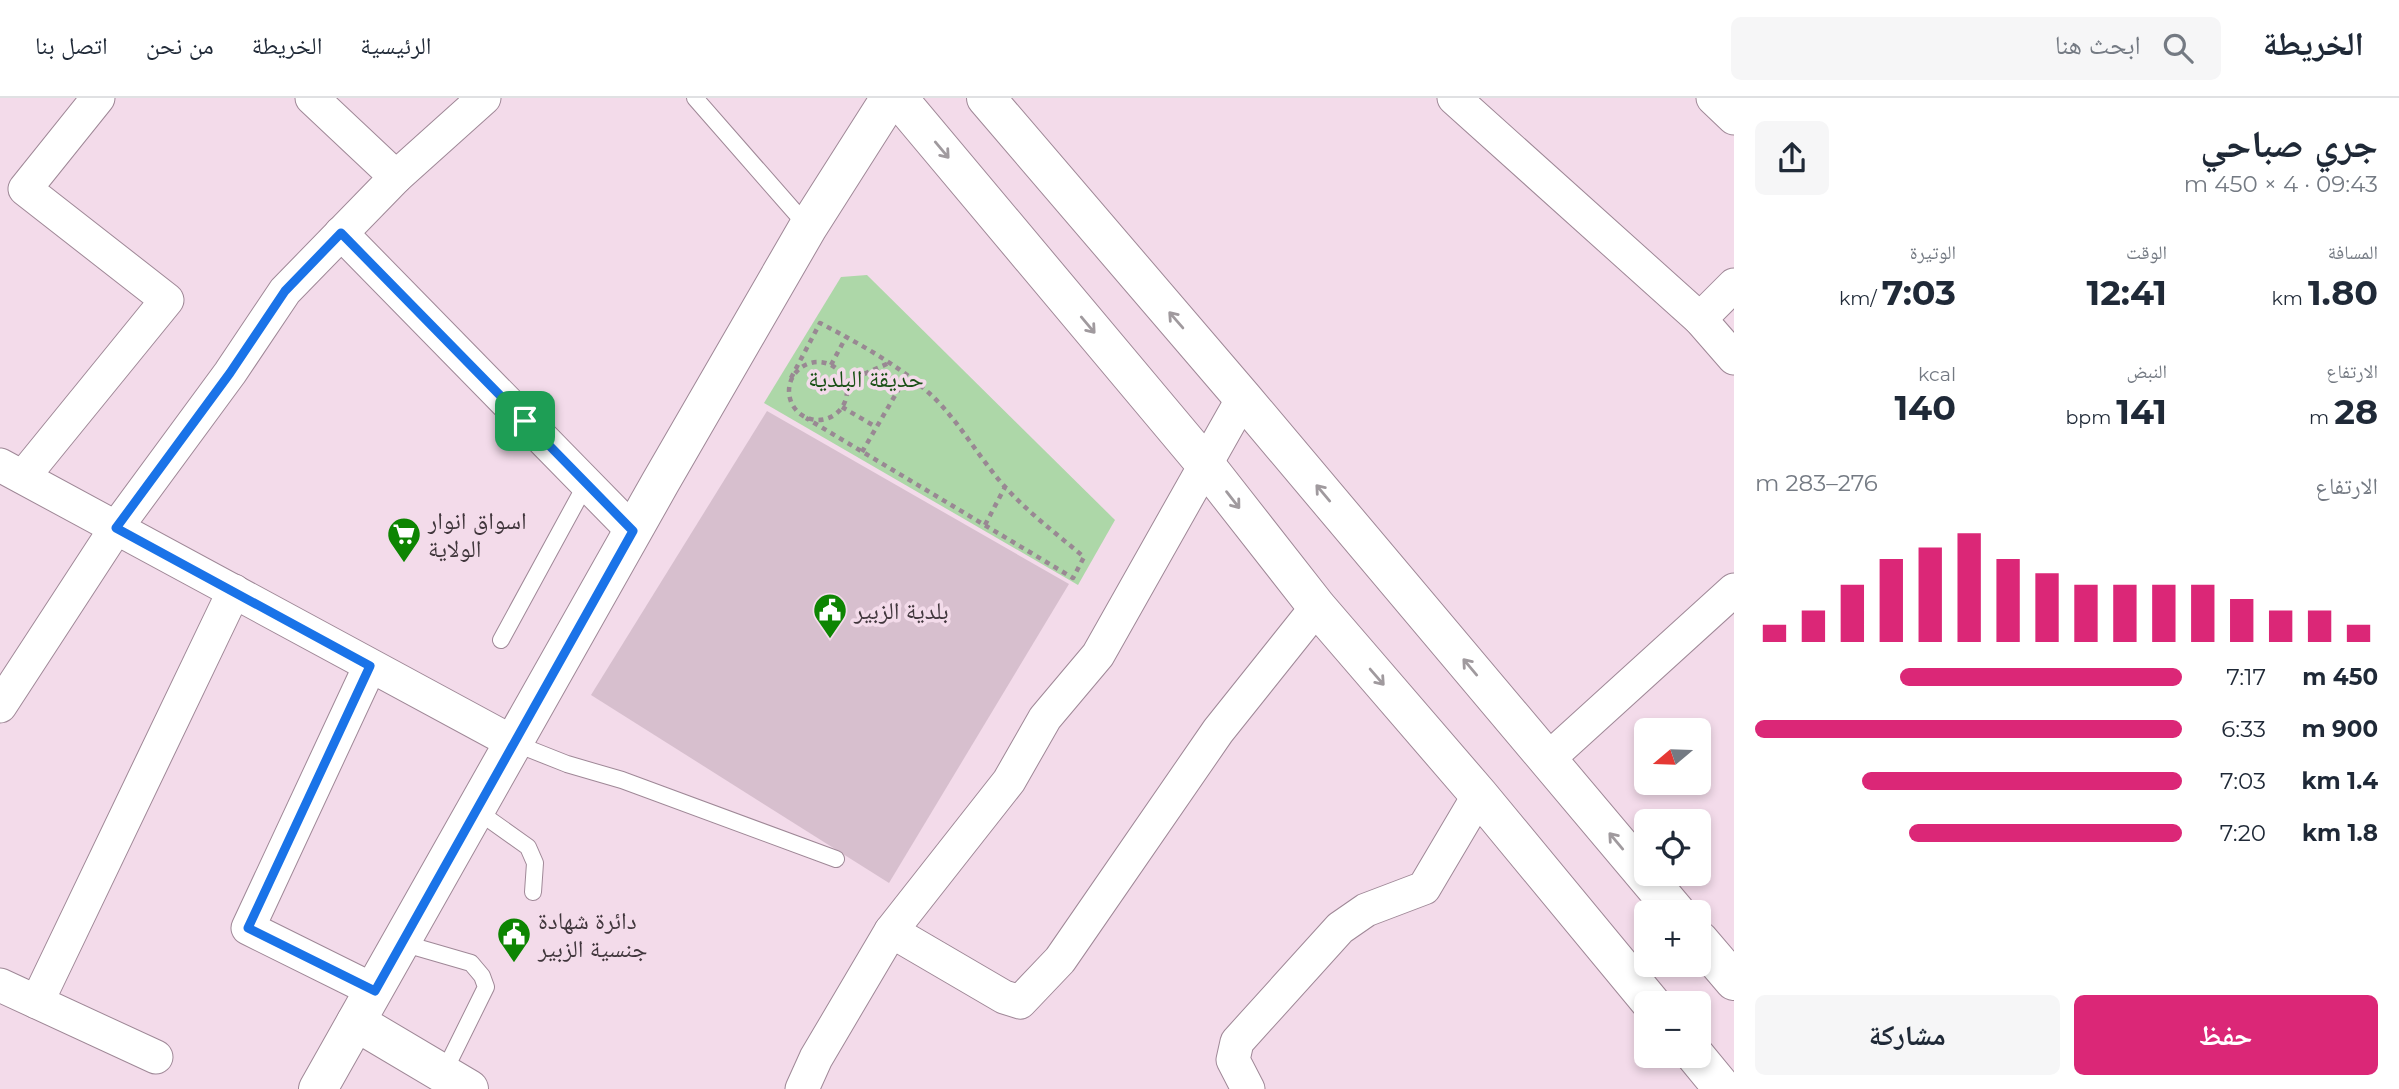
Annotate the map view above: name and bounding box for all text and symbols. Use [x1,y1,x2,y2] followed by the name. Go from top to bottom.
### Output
[1731,17,2221,80] search box
[2263,23,2364,63] text: الخريطة
[2055,29,2141,61] text: ابحث هنا
[2159,29,2197,67] icon: search
[35,31,108,60] text: اتصل بنا
[146,31,214,60] text: من نحن
[252,31,322,60] text: الخريطة
[360,31,431,60] text: الرئيسية
[2200,120,2378,167] text: جري صباحي
[1755,121,1829,195] button: share
[934,141,950,159] one-way arrow
[2184,170,2378,198] text: 09:43 · 4 × 450 m
[1910,241,1956,264] text: الوتيرة
[2126,241,2167,264] text: الوقت
[2328,241,2378,264] text: المسافة
[1882,271,1956,314] text: 7:03
[2086,271,2167,314] text: 12:41
[2308,271,2378,314] text: 1.80
[1839,287,1882,310] text: /km
[2272,287,2308,310] text: km
[1168,311,1184,329] one-way arrow
[1080,315,1096,333] one-way arrow
[2126,360,2167,383] text: النبض
[2326,360,2378,383] text: الارتفاع
[1918,363,1956,386] text: kcal
[808,364,924,393] park label: حديقة البلدية
[1894,386,1956,429] text: 140
[2116,390,2167,433] text: 141
[2334,390,2378,433] text: 28
[495,391,555,451] pin
[506,402,544,440] icon: arrive
[2065,406,2116,429] text: bpm
[2309,406,2334,429] text: m
[1755,469,1878,497] text: 276–283 m
[2315,472,2378,500] text: الارتفاع
[1315,484,1331,502] one-way arrow
[1226,490,1241,509] one-way arrow
[427,506,527,563] place label: اسواق انوار الولاية
[385,515,423,564] supermarket icon: اسواق انوار الولاية
[811,591,849,640] public building icon: بلدية الزبير
[853,596,949,625] place label: بلدية الزبير
[1462,658,1478,676] one-way arrow
[2226,663,2266,691] text: 7:17
[2302,663,2378,691] text: 450 m
[1369,667,1385,685] one-way arrow
[2221,715,2266,743] text: 6:33
[2301,715,2378,743] text: 900 m
[1634,718,1712,794] north arrow
[1634,718,1711,1068] map controls
[2220,767,2266,795] text: 7:03
[2301,767,2378,795] text: 1.4 km
[1634,809,1711,886] button: locate
[2220,819,2266,847] text: 7:20
[2302,819,2378,847] text: 1.8 km
[1608,832,1624,850] one-way arrow
[1634,900,1711,977] button: +
[537,906,647,963] place label: دائرة شهادة جنسية الزبير
[495,915,533,964] public building icon: دائرة شهادة جنسية الزبير
[1634,991,1711,1068] button: −
[1755,995,2060,1075] button: مشاركة
[2074,995,2378,1075] button: حفظ

